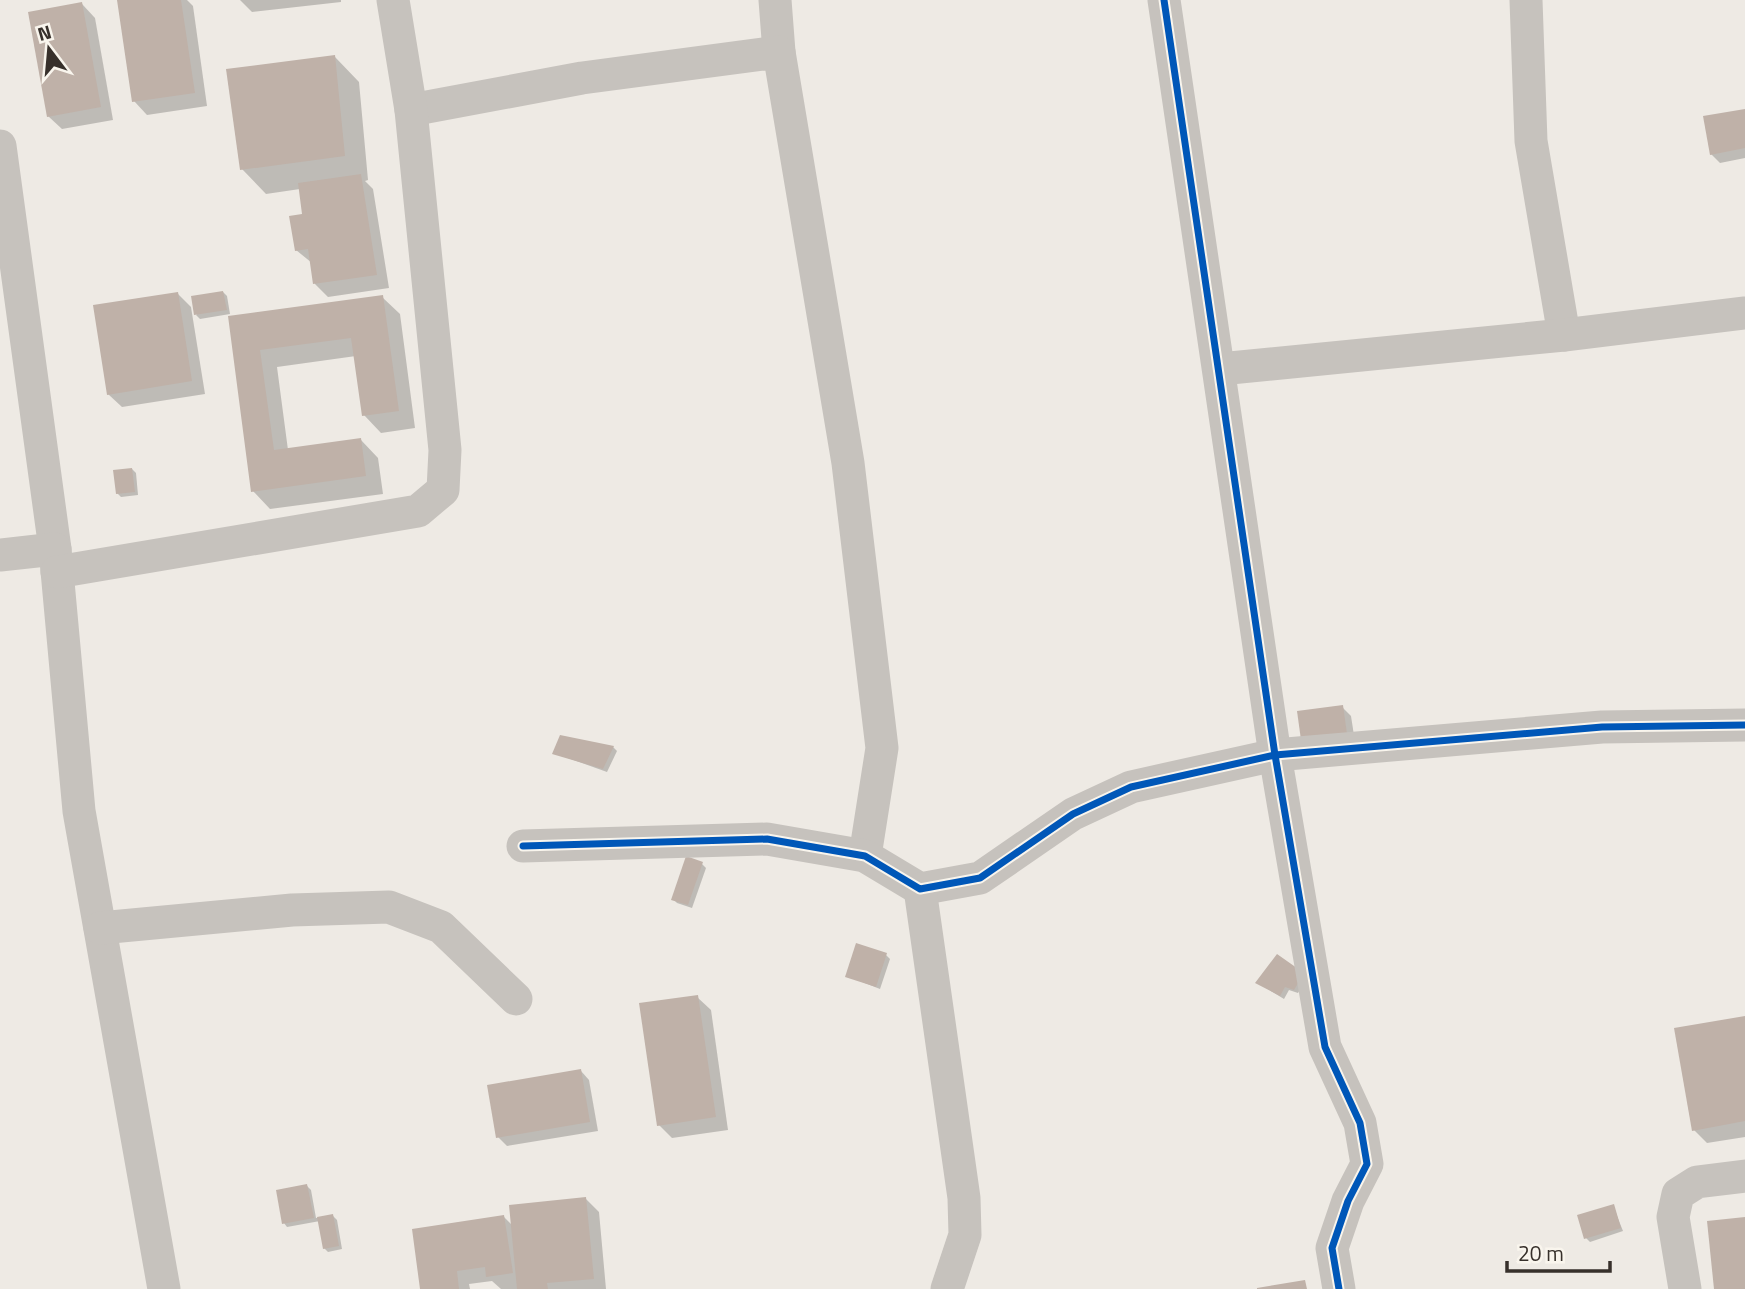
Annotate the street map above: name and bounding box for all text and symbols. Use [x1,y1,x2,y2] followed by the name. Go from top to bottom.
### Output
[14,14,84,84] north arrow
[34,16,55,48] text: N
[1507,1230,1610,1274] scale bar
[1518,1237,1564,1269] text: 20 m

